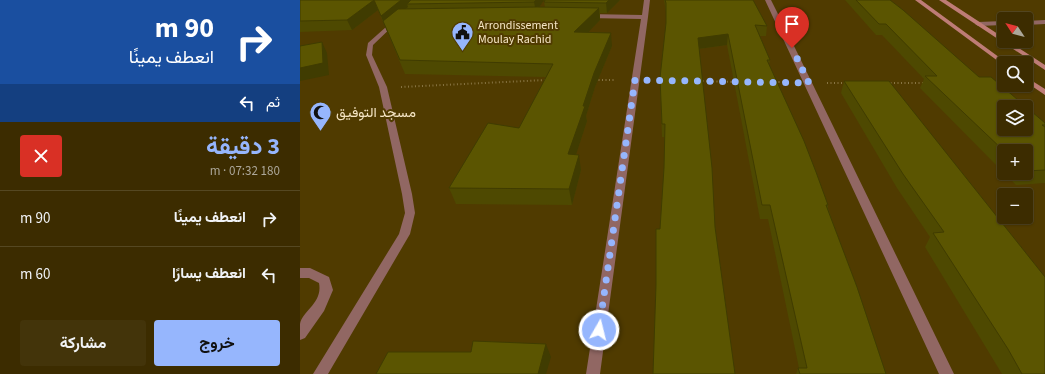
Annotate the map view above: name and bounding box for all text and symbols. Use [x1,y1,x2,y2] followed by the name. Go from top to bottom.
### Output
[775,7.0,809,48] pin
[155,8,214,48] text: 90 m
[997,12,1033,48] north arrow
[997,12,1033,224] map controls
[781,13,803,35] icon: arrive
[228,16,280,68] icon: right
[478,17,558,48] place label: Arrondissement Moulay Rachid
[449,19,475,52] public building icon: Arrondissement Moulay Rachid
[129,45,214,70] text: انعطف يمينًا
[997,56,1033,92] button: search
[236,92,258,114] icon: left
[266,92,280,113] text: ثم
[307,99,333,132] mosque icon: مسجد التوفيق
[997,100,1033,136] button: layers
[336,103,416,123] place label: مسجد التوفيق
[206,129,280,164] text: 3 دقيقة
[20,135,62,177] button: close
[997,144,1033,180] button: +
[210,162,280,180] text: 180 m · 07:32
[997,188,1033,224] button: −
[174,207,246,228] text: انعطف يمينًا
[20,208,50,229] text: 90 m
[258,208,280,230] icon: right
[172,263,246,284] text: انعطف يسارًا
[20,264,50,285] text: 60 m
[258,264,280,286] icon: left
[578,309,620,351] position arrow
[20,320,146,366] button: مشاركة
[154,320,280,366] button: خروج

